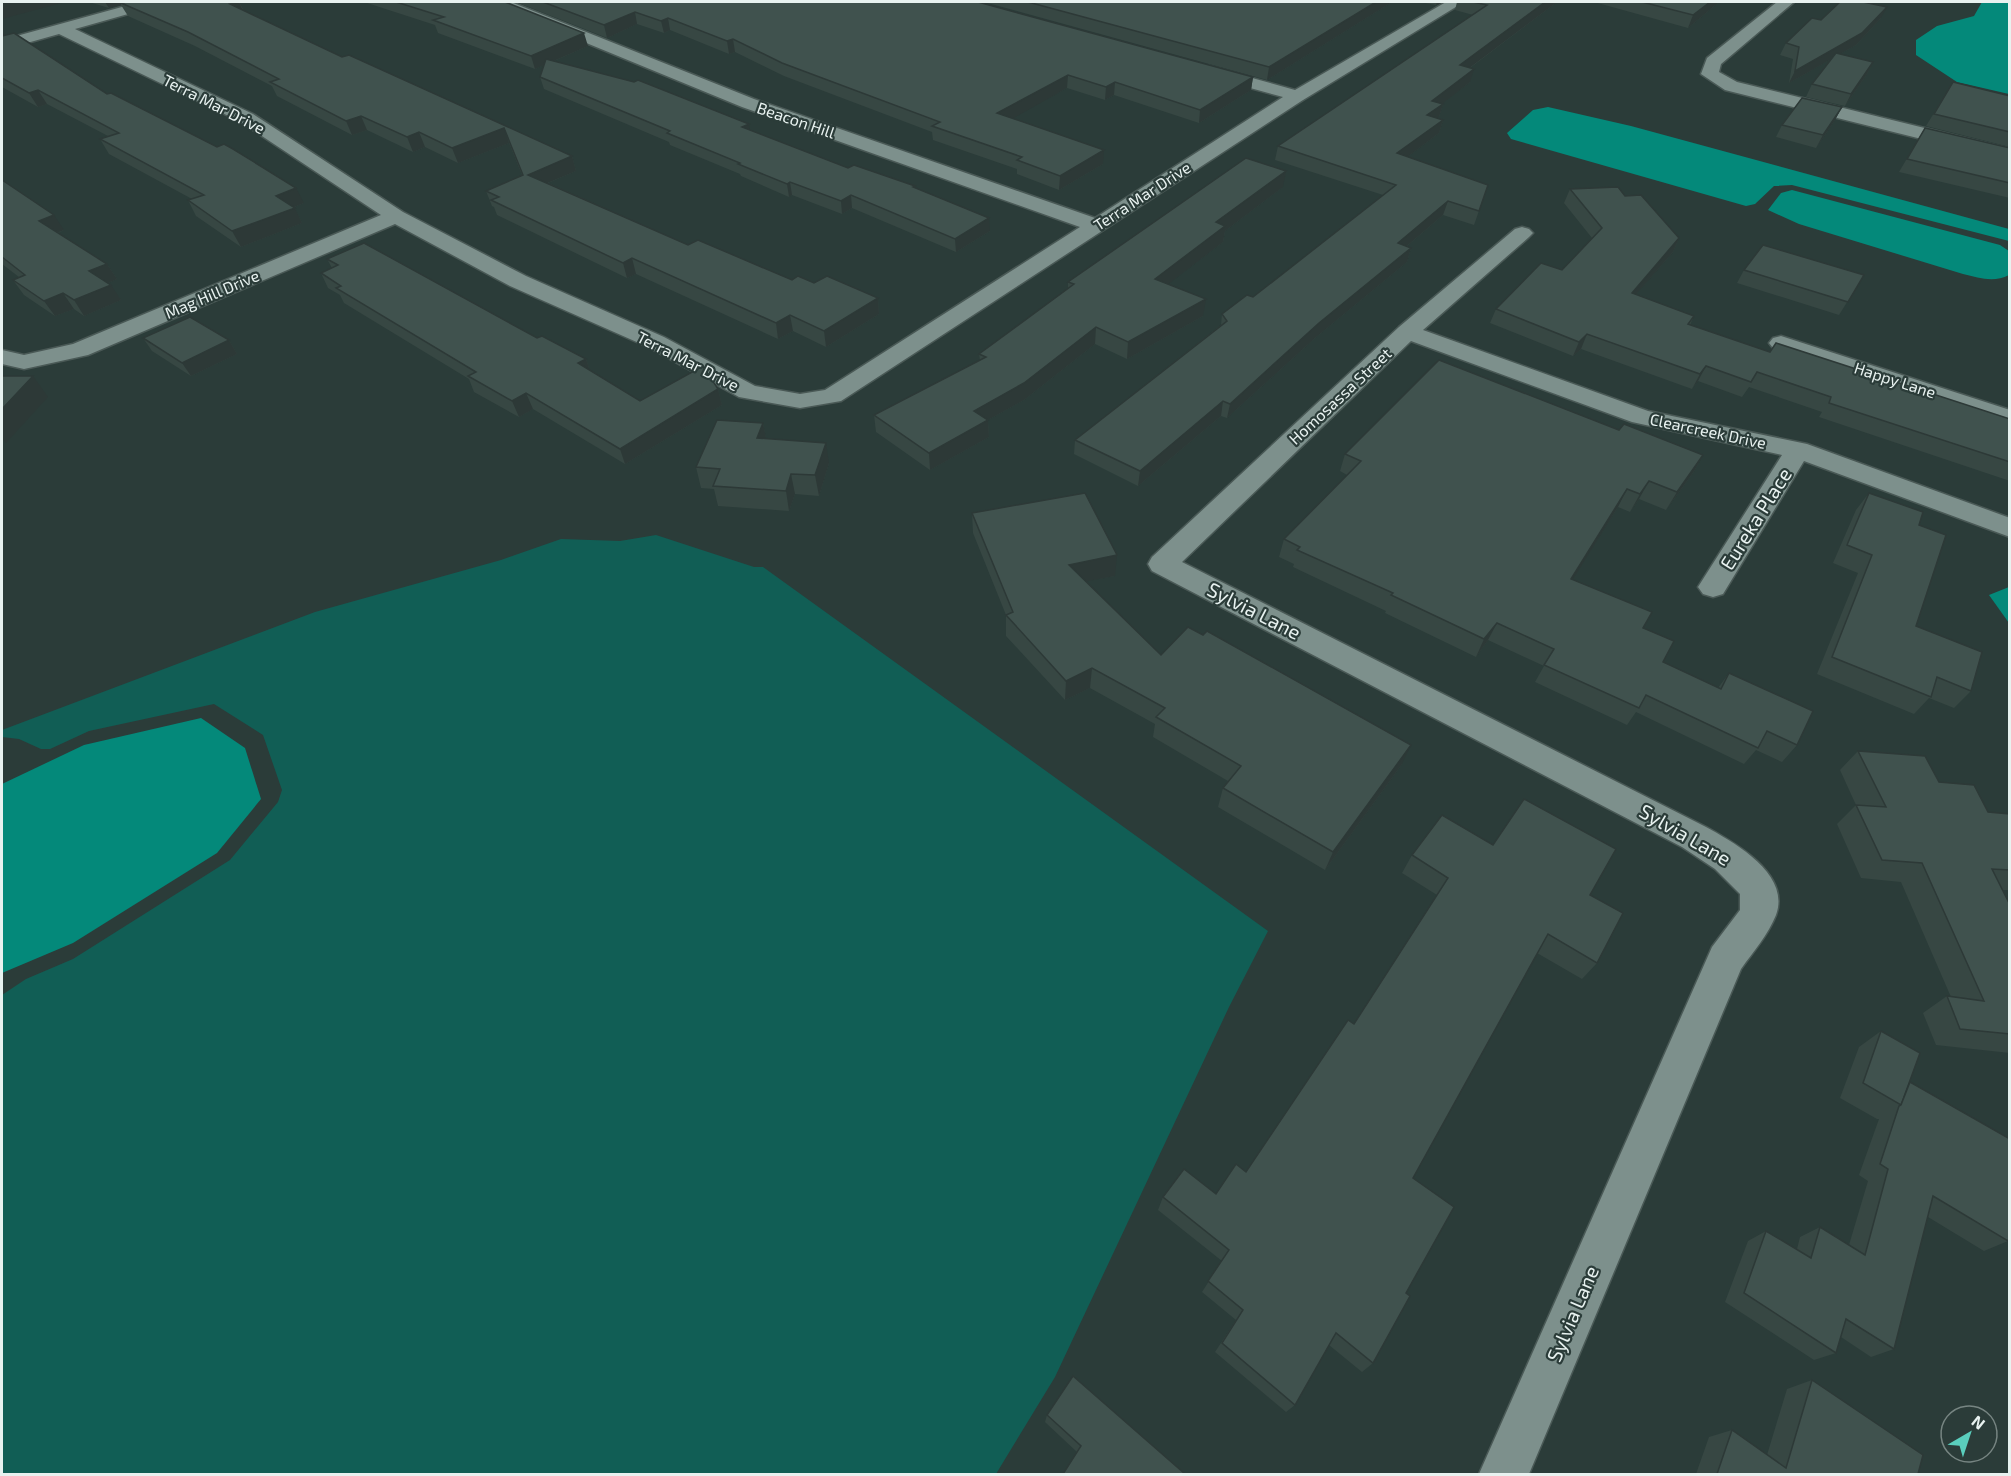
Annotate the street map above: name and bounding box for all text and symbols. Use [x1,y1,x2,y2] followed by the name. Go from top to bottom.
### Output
[160,70,268,137] street label: Terra Mar Drive
[755,97,838,142] street label: Beacon Hill
[1090,157,1194,234] street label: Terra Mar Drive
[162,265,262,322] street label: Mag Hill Drive
[634,327,742,394] street label: Terra Mar Drive
[1285,343,1395,448] street label: Homosassa Street
[1852,357,1938,402] street label: Happy Lane
[1648,409,1768,452] street label: Clearcreek Drive
[1714,463,1796,574] street label: Eureka Place
[1204,576,1305,644] street label: Sylvia Lane
[1635,798,1736,870] street label: Sylvia Lane
[1541,1262,1603,1365] street label: Sylvia Lane
[1939,1404,1999,1464] north arrow
[1968,1411,1989,1433] text: N

